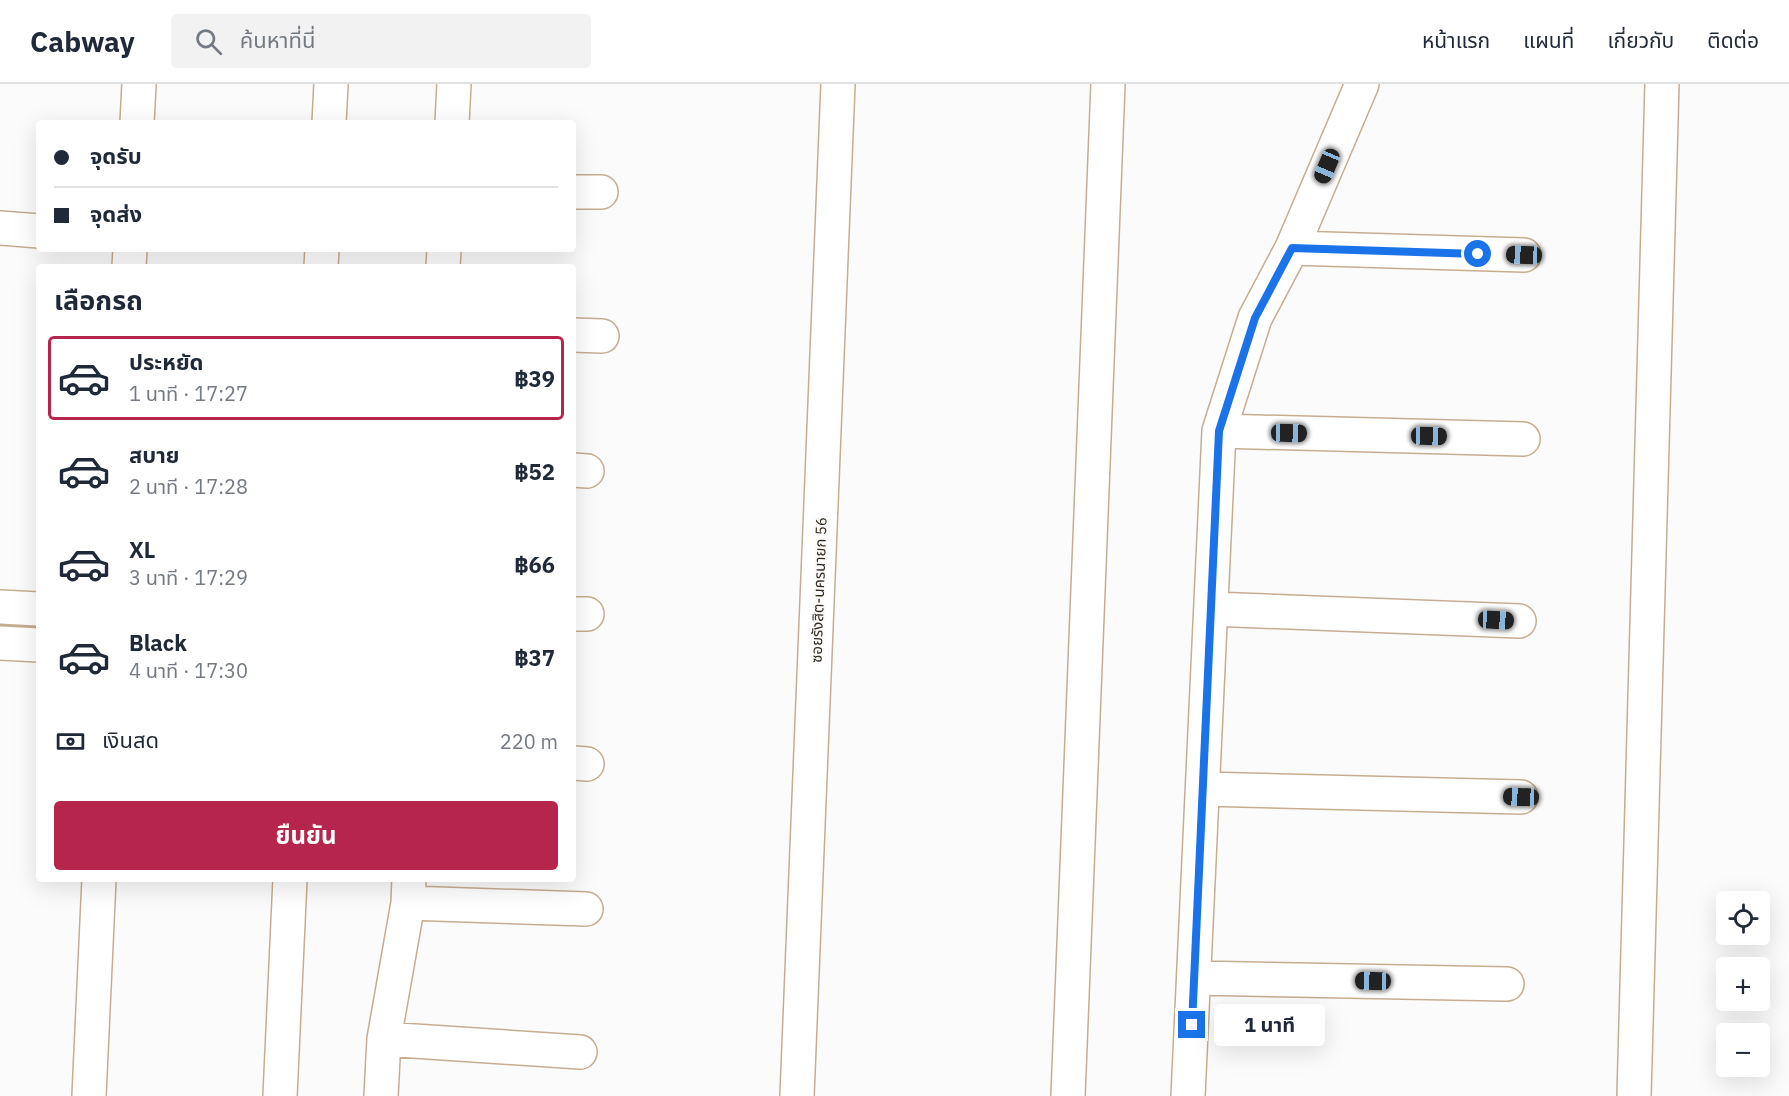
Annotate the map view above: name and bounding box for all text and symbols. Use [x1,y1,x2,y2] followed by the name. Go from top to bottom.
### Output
[171,14,591,68] search box
[30,23,135,60] text: Cabway
[192,25,225,58] icon: search
[240,25,315,54] text: ค้นหาที่นี่
[1422,26,1490,54] text: หน้าแรก
[1523,26,1574,54] text: แผนที่
[1607,26,1674,54] text: เกี่ยวกับ
[1707,26,1759,54] text: ติดต่อ
[90,141,142,170] text: จุดรับ
[1312,146,1342,186] car
[90,199,142,228] text: จุดส่ง
[1464,240,1491,267] route start
[1506,245,1542,265] car
[54,282,143,317] text: เลือกรถ
[129,347,204,376] text: ประหยัด
[57,351,111,405] icon: car
[514,364,555,393] text: ฿39
[129,380,248,407] text: 1 นาที · 17:27
[1271,424,1307,442] car
[1411,427,1447,445] car
[129,440,179,469] text: สบาย
[57,444,111,498] icon: car
[514,457,555,486] text: ฿52
[129,473,248,500] text: 2 นาที · 17:28
[806,517,831,663] street label: ซอยรังสิต-นครนายก 56
[129,535,155,564] text: XL
[57,537,111,591] icon: car
[514,550,555,579] text: ฿66
[129,564,248,591] text: 3 นาที · 17:29
[1478,610,1514,630] car
[129,628,187,657] text: Black
[57,630,111,684] icon: car
[514,643,555,672] text: ฿37
[129,657,248,684] text: 4 นาที · 17:30
[54,725,87,758] icon: cash
[102,725,159,754] text: เงินสด
[500,728,558,755] text: 220 m
[1503,787,1539,807] car
[54,801,558,870] button: ยืนยัน
[1716,891,1770,1077] map controls
[1716,891,1770,945] button: locate
[1716,957,1770,1011] button: +
[1355,972,1391,990] car
[1213,1004,1324,1046] callout: 1 นาที
[1178,1011,1205,1038] route end
[1244,1011,1295,1038] text: 1 นาที
[1716,1023,1770,1077] button: −

